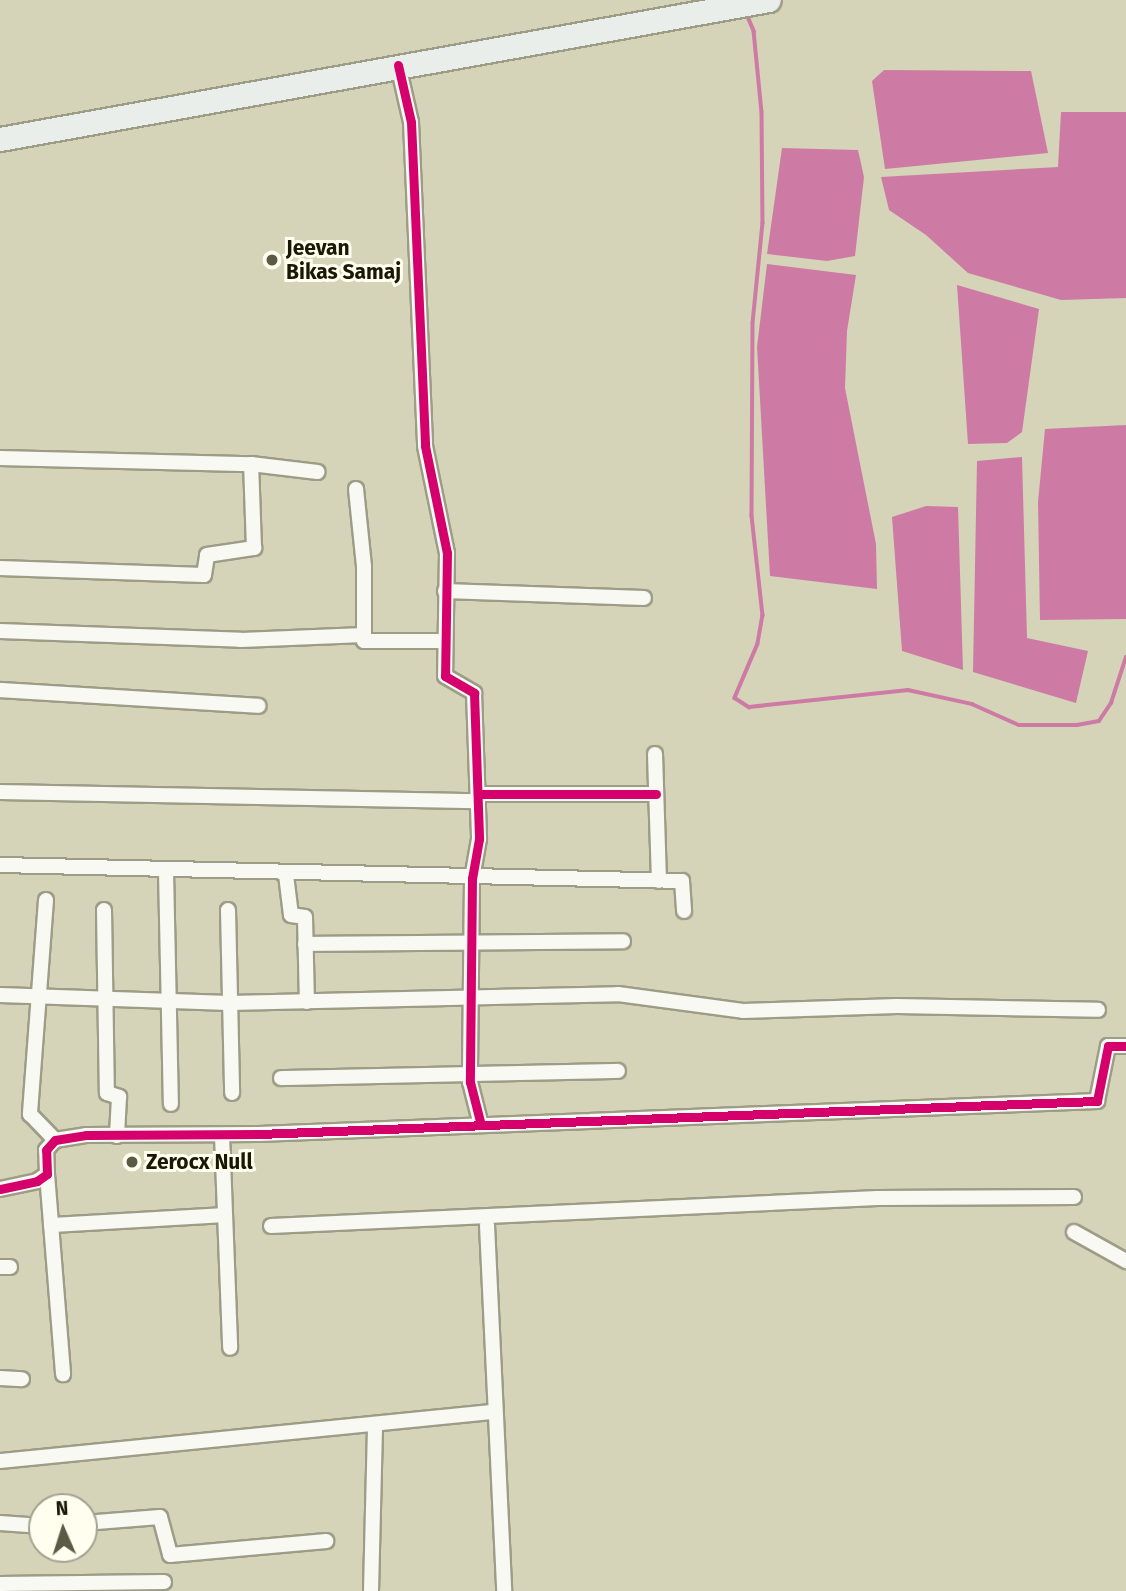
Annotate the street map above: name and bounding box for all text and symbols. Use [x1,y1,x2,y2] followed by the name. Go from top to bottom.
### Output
[286,235,401,285] place label: Jeevan Bikas Samaj
[264,252,280,268] marker: Jeevan Bikas Samaj
[146,1149,253,1175] place label: Zerocx Null
[124,1154,140,1170] marker: Zerocx Null
[28,1493,98,1563] north arrow
[55,1497,69,1520] text: N

